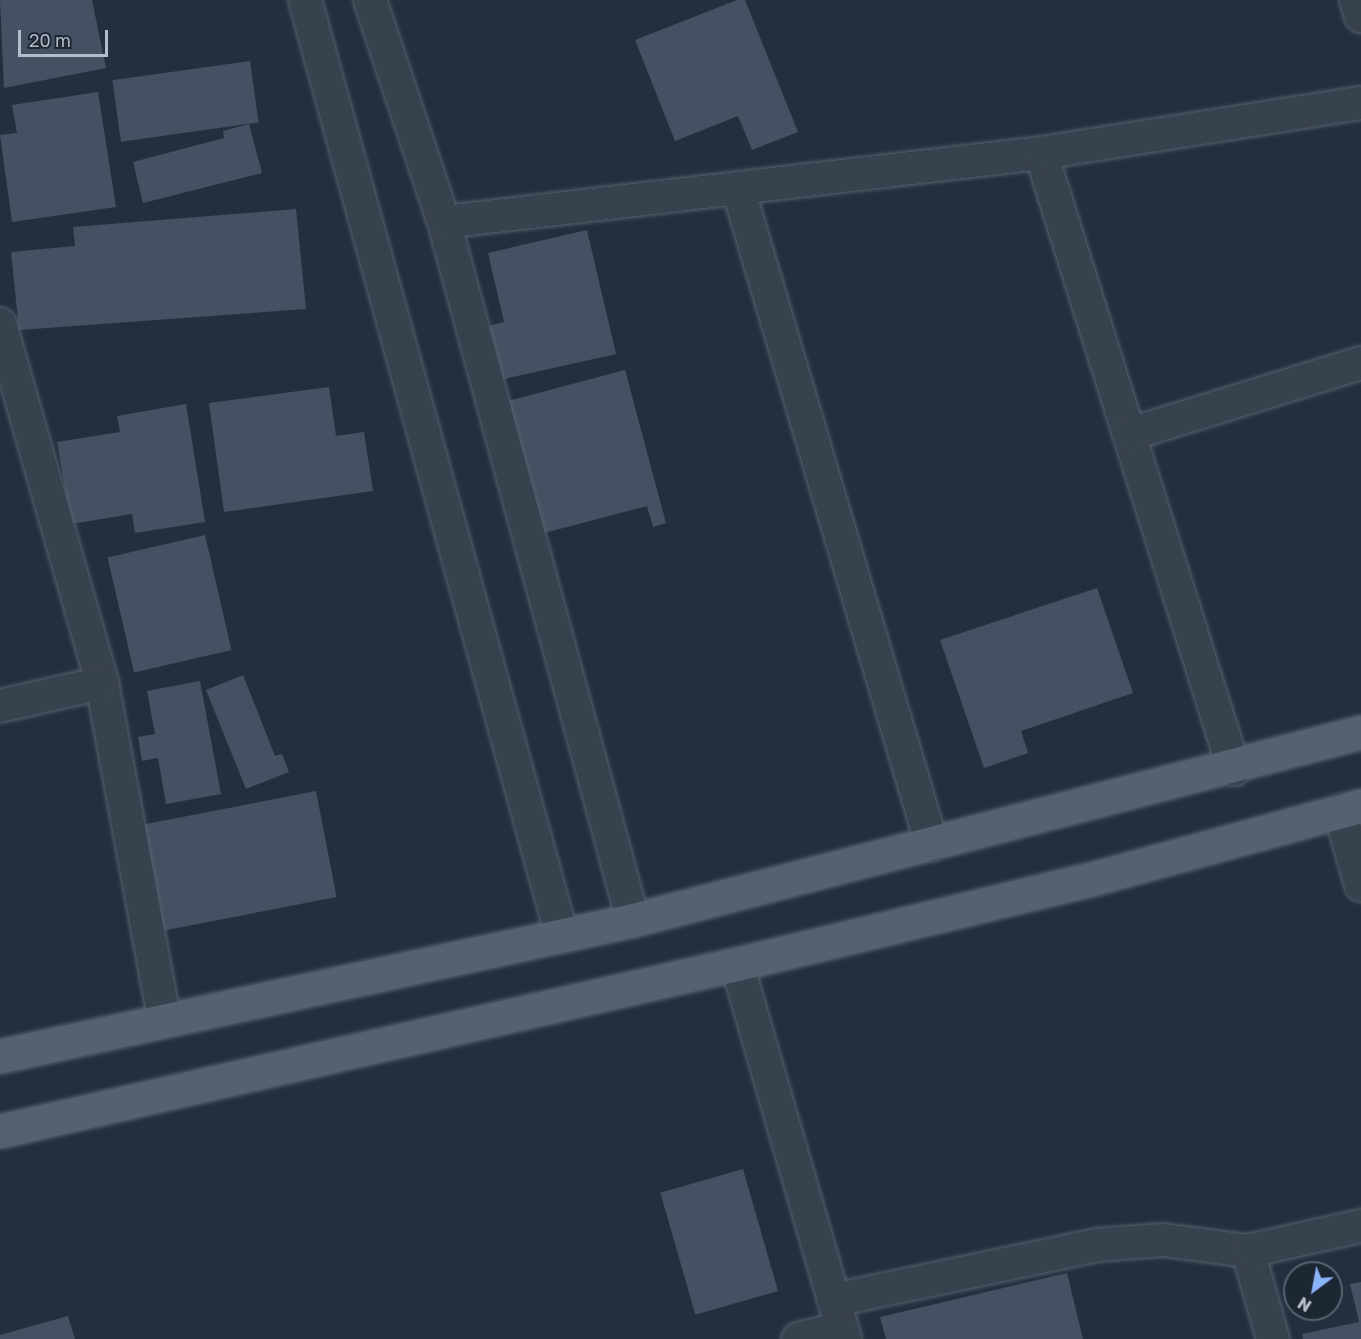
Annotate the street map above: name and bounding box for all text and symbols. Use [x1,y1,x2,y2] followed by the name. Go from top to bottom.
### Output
[21,18,111,56] scale bar
[29,29,71,51] text: 20 m
[1283,1261,1343,1321] north arrow
[1294,1293,1315,1316] text: N

